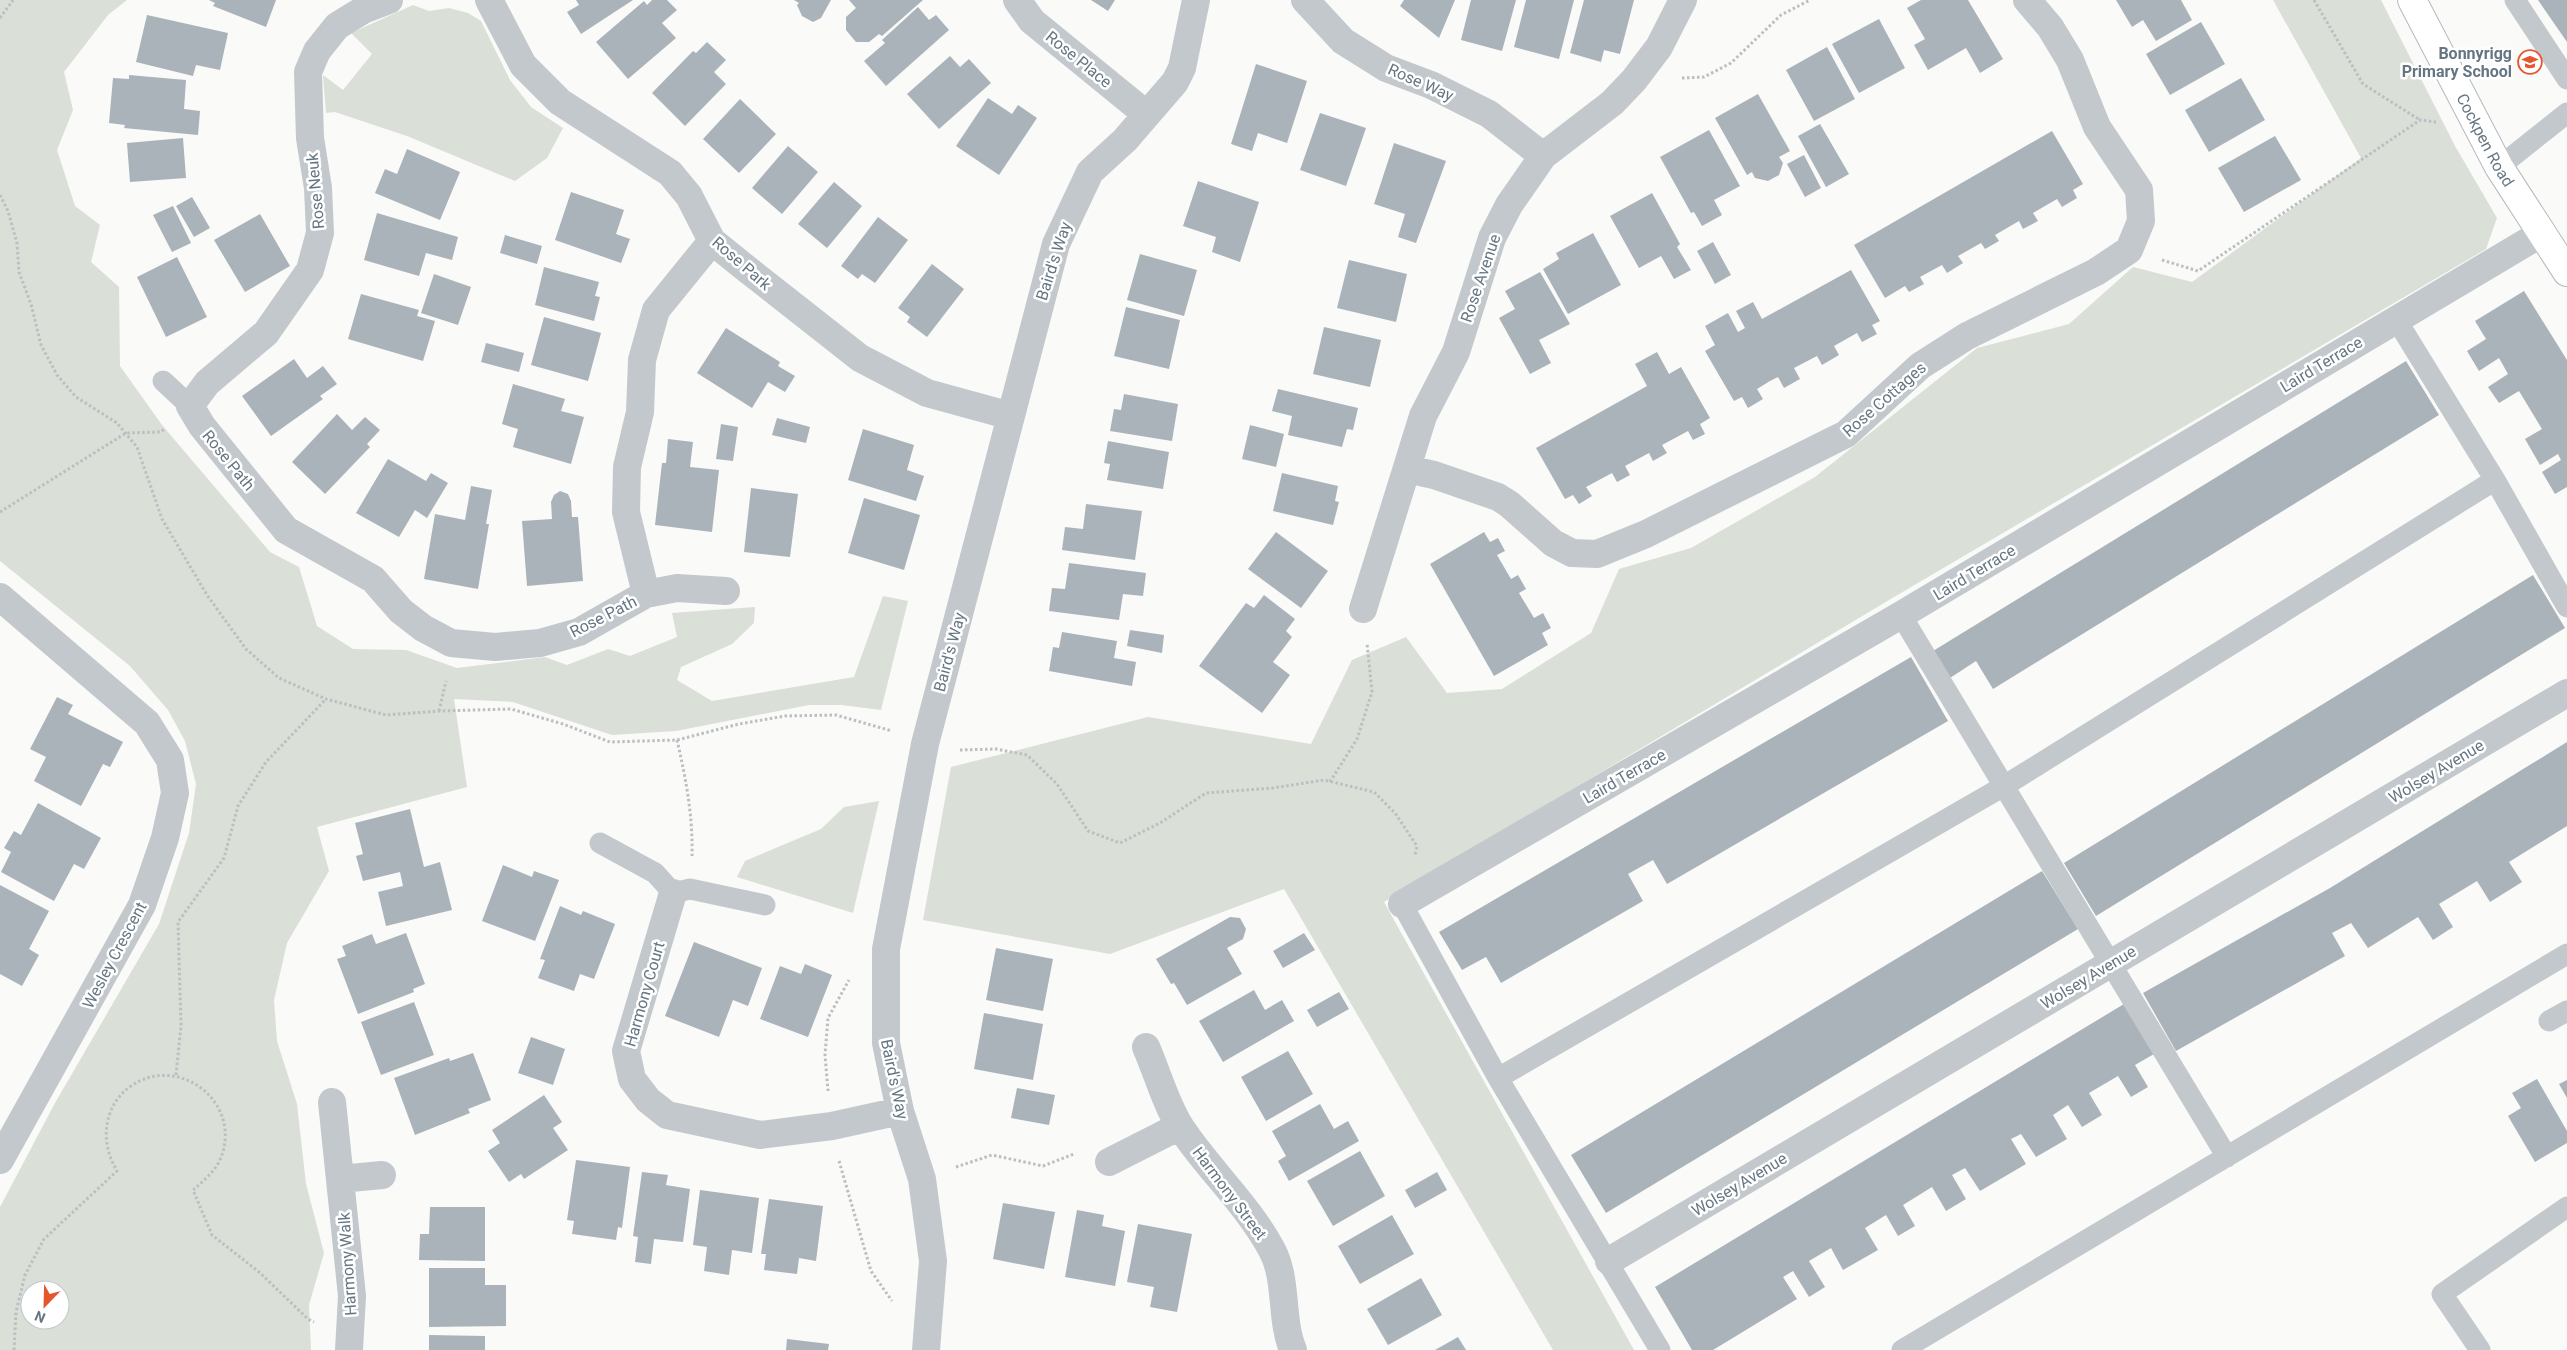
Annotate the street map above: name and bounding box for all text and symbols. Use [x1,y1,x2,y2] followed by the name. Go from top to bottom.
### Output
[1042,27,1115,92] street label: Rose Place
[2402,44,2512,81] place label: Bonnyrigg Primary School
[2517,49,2543,75] school or university icon: Bonnyrigg Primary School
[1385,60,1457,106] street label: Rose Way
[2452,90,2518,190] street label: Cockpen Road
[303,151,328,230] street label: Rose Neuk
[1032,219,1075,303] street label: Baird's Way
[1457,232,1504,325] street label: Rose Avenue
[708,233,776,295] street label: Rose Park
[2277,332,2366,396] street label: Laird Terrace
[1839,358,1930,441] street label: Rose Cottages
[198,426,259,494] street label: Rose Path
[1930,540,2019,604] street label: Laird Terrace
[567,592,640,641] street label: Rose Path
[930,610,969,694] street label: Baird's Way
[2385,736,2487,807] street label: Wolsey Avenue
[1579,745,1669,808] street label: Laird Terrace
[78,899,150,1012] street label: Wesley Crescent
[620,939,669,1049] street label: Harmony Court
[2037,942,2139,1013] street label: Wolsey Avenue
[877,1037,912,1121] street label: Baird's Way
[1189,1143,1271,1243] street label: Harmony Street
[1688,1149,1790,1220] street label: Wolsey Avenue
[334,1211,361,1316] street label: Harmony Walk
[20,1280,70,1330] north arrow
[32,1308,48,1326] text: N

